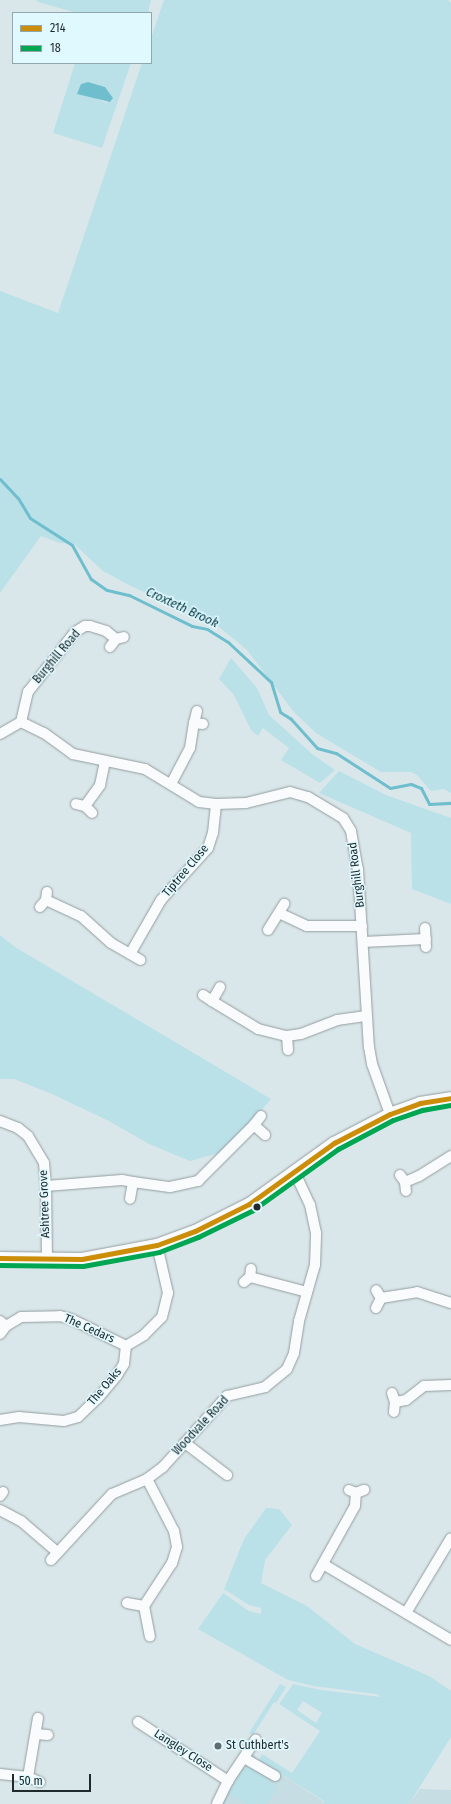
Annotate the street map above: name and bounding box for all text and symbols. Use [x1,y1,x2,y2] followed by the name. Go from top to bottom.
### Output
[12,12,152,64] legend
[50,21,66,35] text: 214
[50,41,61,55] text: 18
[143,584,221,632] water label: Croxteth Brook
[30,627,84,687] street label: Burghill Road
[346,841,368,909] street label: Burghill Road
[160,842,212,900] street label: Tiptree Close
[37,1170,53,1238] street label: Ashtree Grove
[252,1202,262,1212] unlabelled marker
[61,1311,117,1347] street label: The Cedars
[85,1365,125,1409] street label: The Oaks
[170,1393,232,1459] street label: Woodvale Road
[151,1727,215,1775] street label: Langley Close
[226,1739,289,1753] place label: St Cuthbert's
[213,1741,223,1751] marker: St Cuthbert's
[14,1766,93,1792] scale bar
[19,1774,43,1788] text: 50 m

